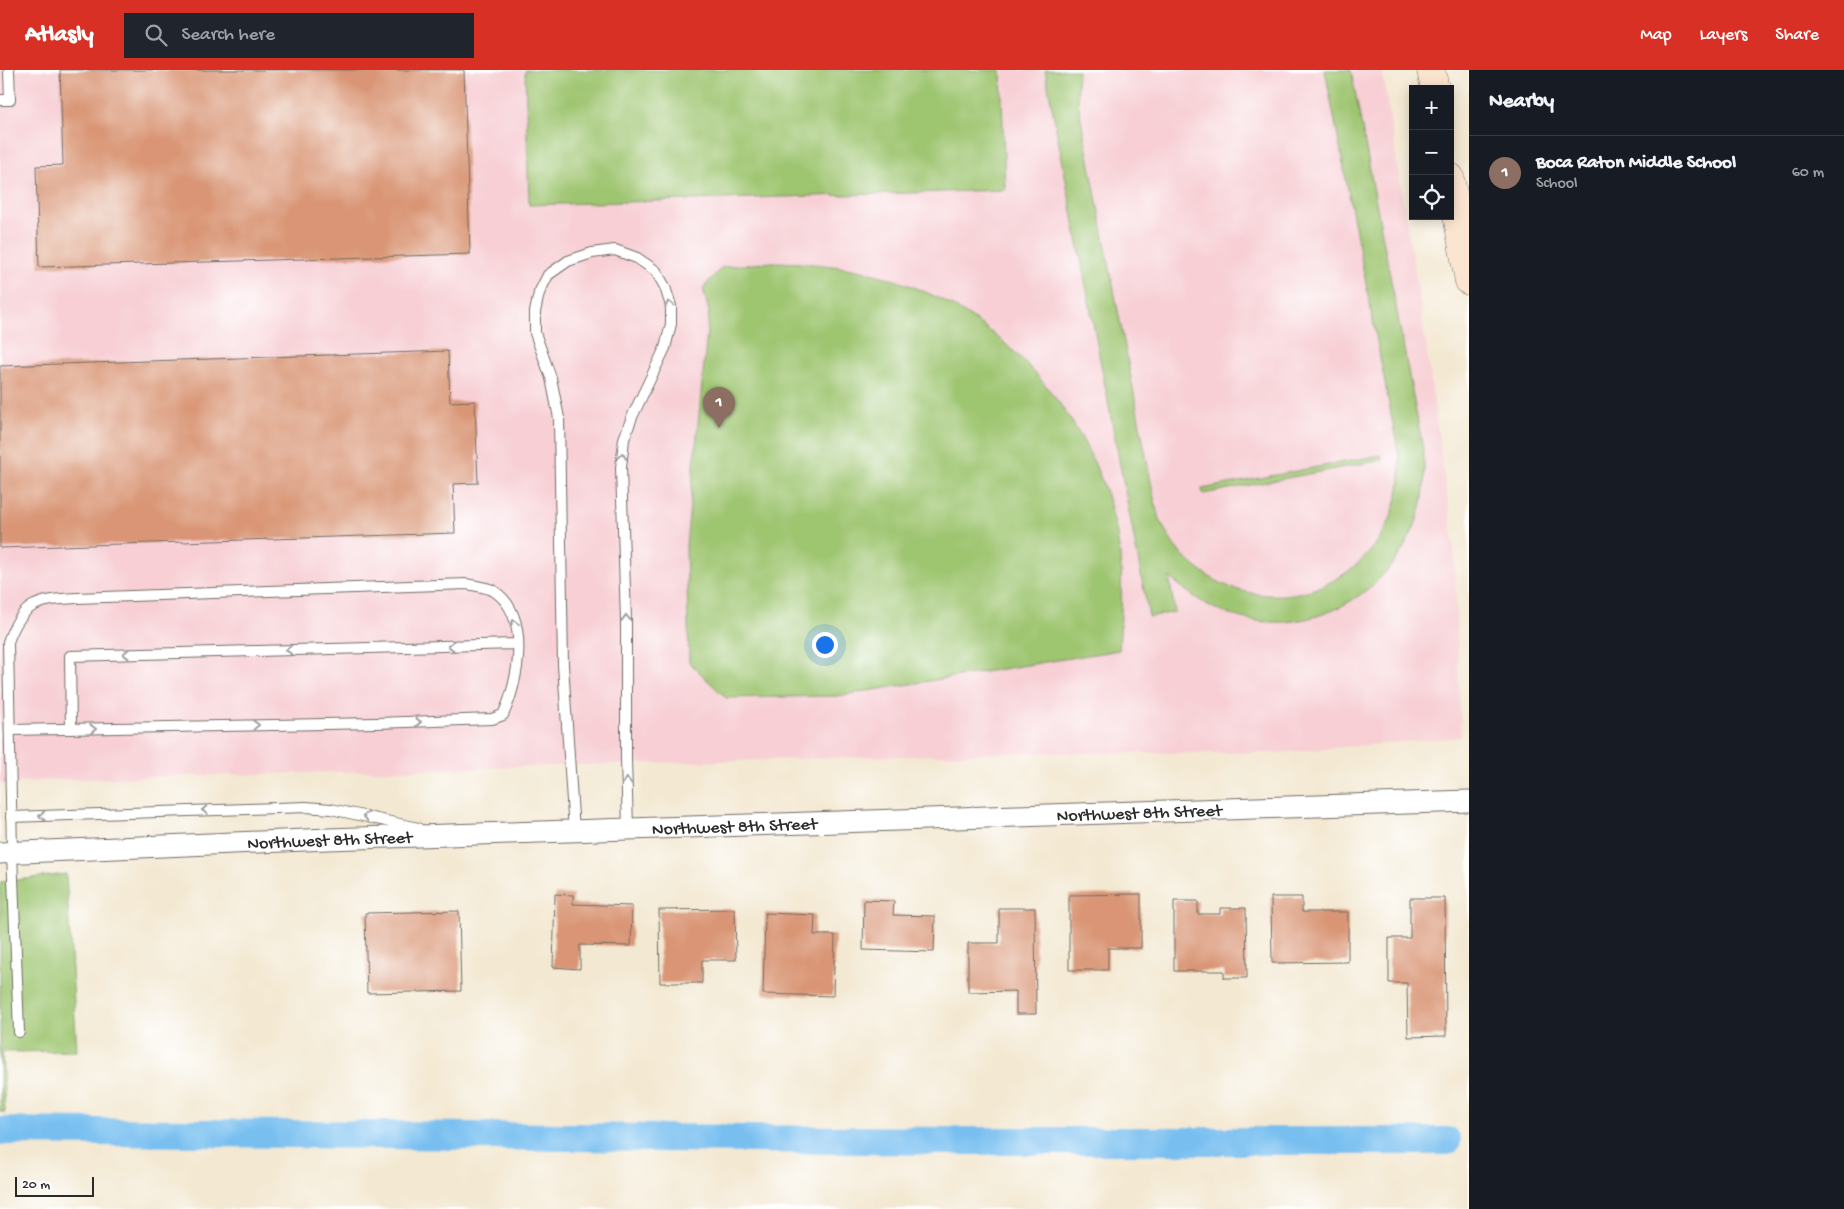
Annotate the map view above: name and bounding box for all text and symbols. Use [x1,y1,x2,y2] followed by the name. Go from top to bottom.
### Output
[124,13,474,58] search box
[25,21,94,50] text: Atlasly
[142,21,170,49] icon: search
[182,24,275,47] text: Search here
[1640,25,1672,46] text: Map
[1700,25,1747,46] text: Layers
[1775,25,1819,46] text: Share
[1409,85,1454,220] map controls
[1409,85,1454,130] button: +
[1489,90,1554,115] text: Nearby
[1409,130,1454,175] button: −
[1536,152,1736,175] text: Boca Raton Middle School
[1502,164,1508,183] text: 1
[1792,164,1824,183] text: 60 m
[1409,175,1454,220] button: locate
[1536,175,1578,194] text: School
[665,299,675,308] one-way arrow
[703,387,735,428] pin: 1
[617,451,628,459] one-way arrow
[621,614,631,622] one-way arrow
[510,619,520,627] one-way arrow
[812,632,838,658] your location
[447,641,455,651] one-way arrow
[285,645,292,655] one-way arrow
[122,649,130,659] one-way arrow
[415,716,423,727] one-way arrow
[252,720,260,731] one-way arrow
[90,723,98,734] one-way arrow
[622,776,632,784] one-way arrow
[1056,801,1224,828] street label: Northwest 8th Street
[201,805,209,816] one-way arrow
[38,810,46,821] one-way arrow
[362,812,371,822] one-way arrow
[652,815,819,841] street label: Northwest 8th Street
[247,828,414,855] street label: Northwest 8th Street
[15,1174,94,1197] scale bar
[22,1177,50,1194] text: 20 m

